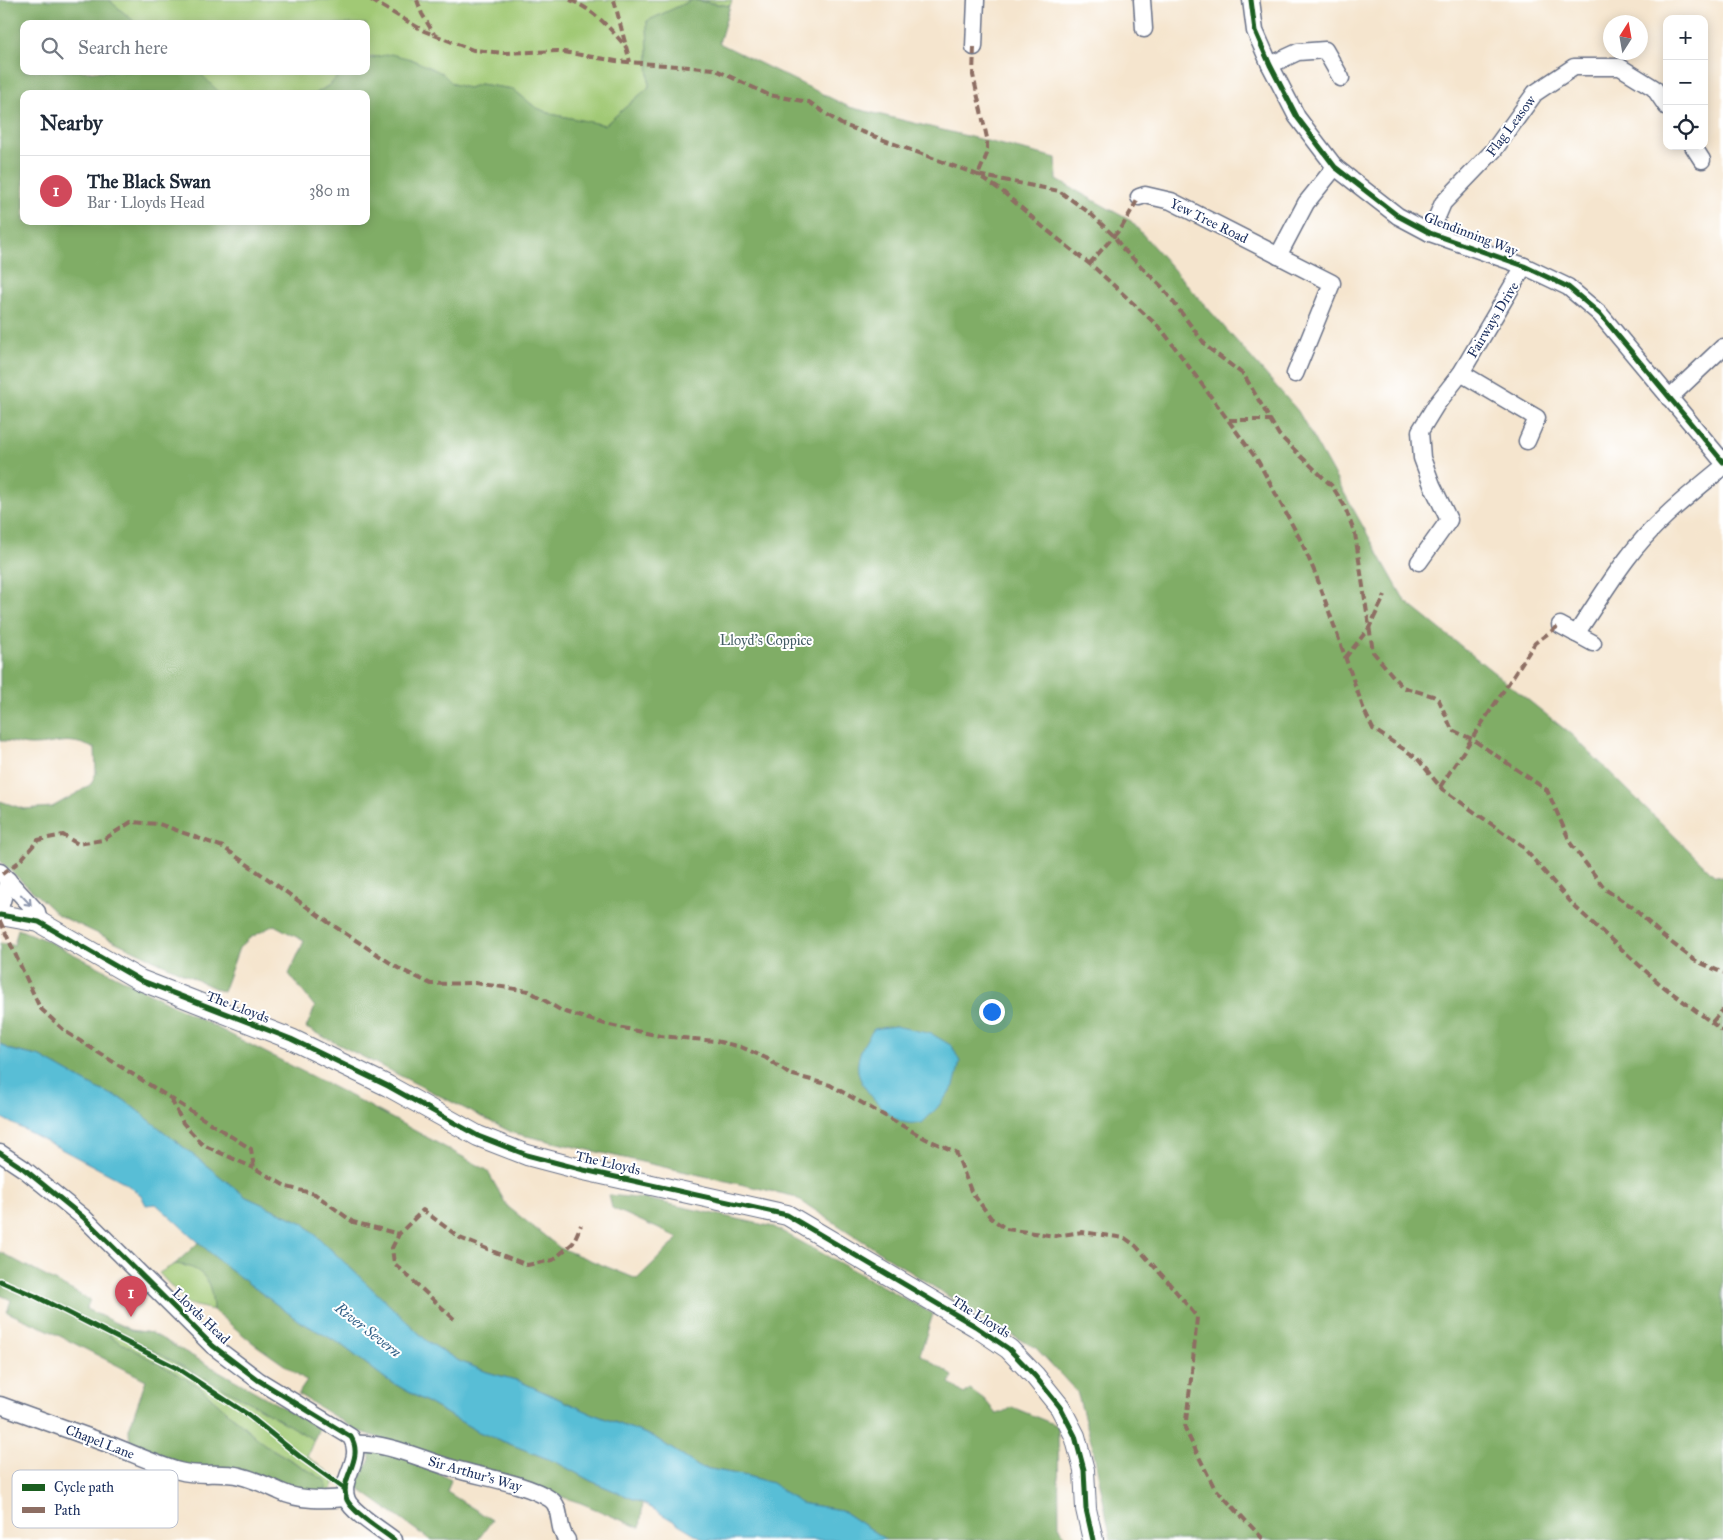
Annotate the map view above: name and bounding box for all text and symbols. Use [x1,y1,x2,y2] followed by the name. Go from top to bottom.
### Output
[1603,15,1648,60] north arrow
[1663,15,1708,150] map controls
[1663,15,1708,60] button: +
[20,20,370,75] search box
[38,34,66,62] icon: search
[78,36,168,59] text: Search here
[1663,60,1708,105] button: −
[1483,92,1540,160] street label: Flag Leasow
[1663,105,1708,150] button: locate
[40,110,103,136] text: Nearby
[87,170,211,193] text: The Black Swan
[53,181,59,200] text: 1
[309,181,350,200] text: 380 m
[87,193,205,212] text: Bar · Lloyds Head
[1167,195,1251,247] street label: Yew Tree Road
[1422,208,1521,260] street label: Glendinning Way
[1464,279,1522,361] street label: Fairways Drive
[720,632,812,649] park label: Lloyd's Coppice
[21,894,32,907] one-way arrow
[204,987,272,1027] street label: The Lloyds
[979,999,1005,1025] your location
[574,1147,642,1179] street label: The Lloyds
[115,1276,147,1317] pin: 1
[169,1284,233,1348] street label: Lloyds Head
[949,1292,1013,1342] street label: The Lloyds
[331,1298,405,1361] water label: River Severn
[63,1421,137,1463] street label: Chapel Lane
[426,1452,524,1496] street label: Sir Arthur's Way
[12,1470,178,1528] legend
[54,1479,114,1496] text: Cycle path
[54,1502,81,1519] text: Path

